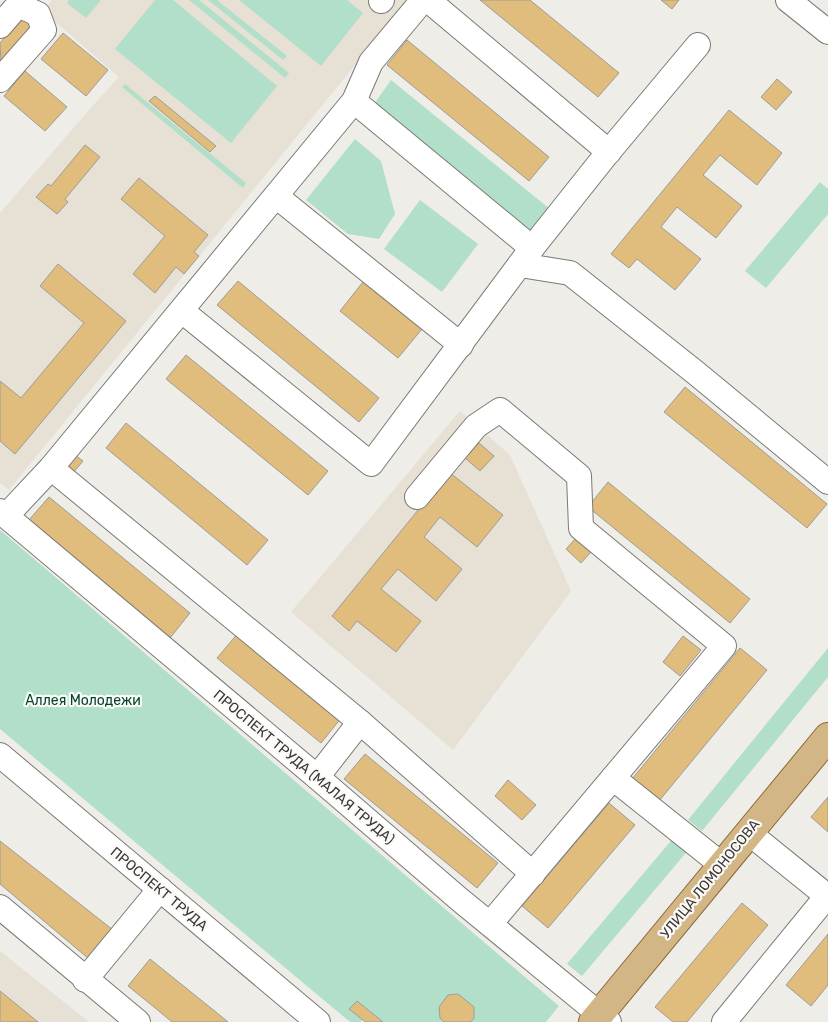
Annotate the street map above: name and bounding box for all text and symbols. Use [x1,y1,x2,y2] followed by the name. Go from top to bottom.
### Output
[210,686,398,848] street label: ПРОСПЕКТ ТРУДА (МАЛАЯ ТРУДА)
[25,692,141,709] park label: Аллея Молодежи
[657,816,764,942] street label: УЛИЦА ЛОМОНОСОВА
[107,843,211,935] street label: ПРОСПЕКТ ТРУДА

